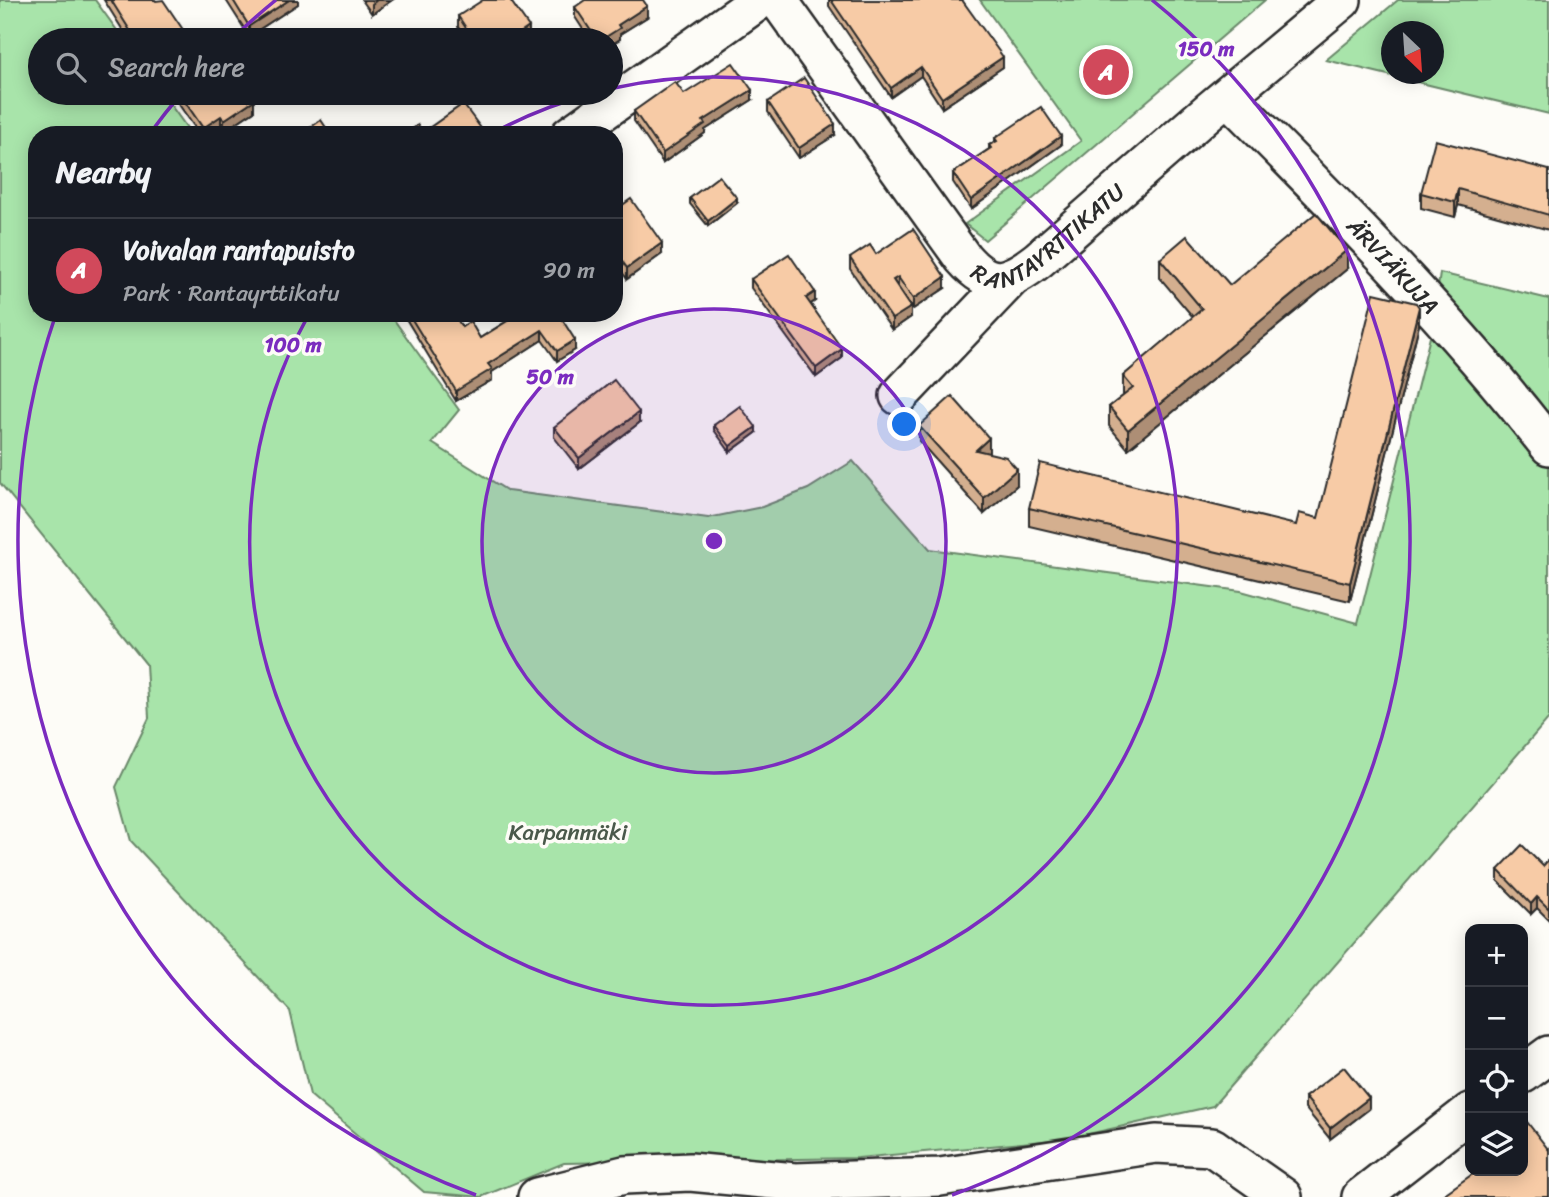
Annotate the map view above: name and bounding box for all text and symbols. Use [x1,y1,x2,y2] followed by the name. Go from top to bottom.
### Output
[1381,21,1444,84] north arrow
[28,28,623,105] search box
[1178,30,1235,68] text: 150 m
[108,44,245,90] text: Search here
[1083,46,1129,98] pin: A
[52,48,90,86] icon: search
[56,145,151,199] text: Nearby
[962,172,1134,301] street label: RANTAYRTTIKATU
[1336,207,1450,324] street label: ÄRVIÄKUJA
[123,227,355,273] text: Voivalan rantapuisto
[71,250,87,291] text: A
[543,250,595,291] text: 90 m
[123,273,340,314] text: Park · Rantayrttikatu
[264,326,322,364] text: 100 m
[526,358,575,396] text: 50 m
[887,407,921,441] your location
[702,529,726,553] centre of rings
[509,812,628,853] park label: Karpanmäki
[1465,924,1528,1176] map controls
[1465,924,1528,987] button: +
[1465,987,1528,1050] button: −
[1465,1050,1528,1113] button: locate
[1465,1113,1528,1176] button: layers

